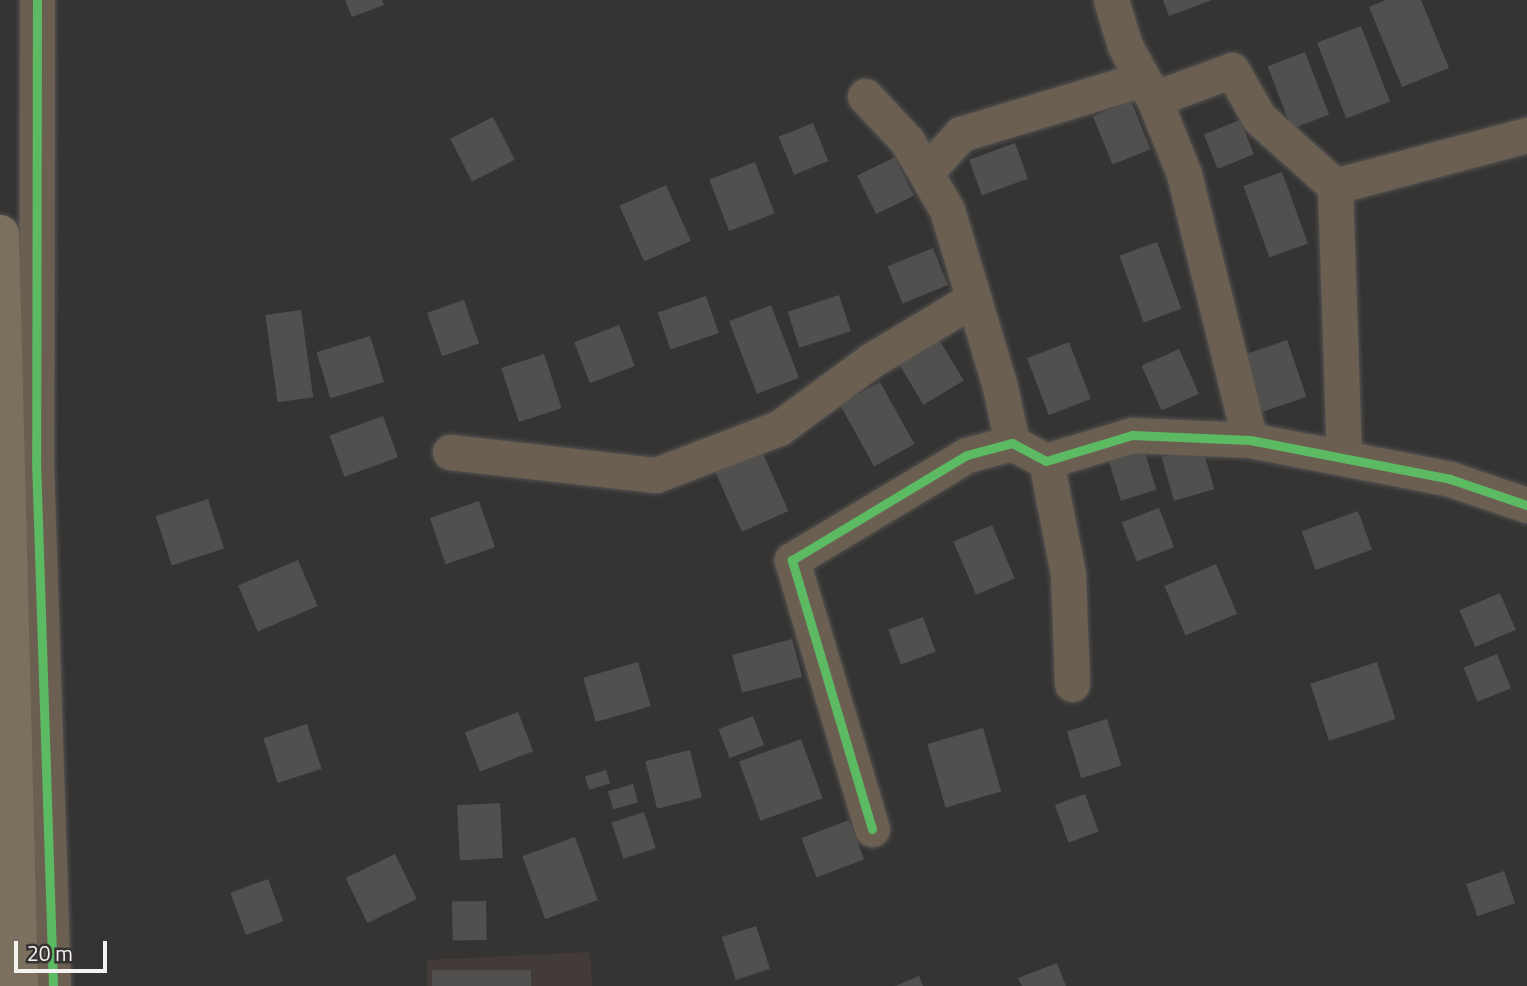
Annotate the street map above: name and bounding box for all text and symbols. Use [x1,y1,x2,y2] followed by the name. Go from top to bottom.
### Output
[18,926,110,970] scale bar
[27,937,73,969] text: 20 m

